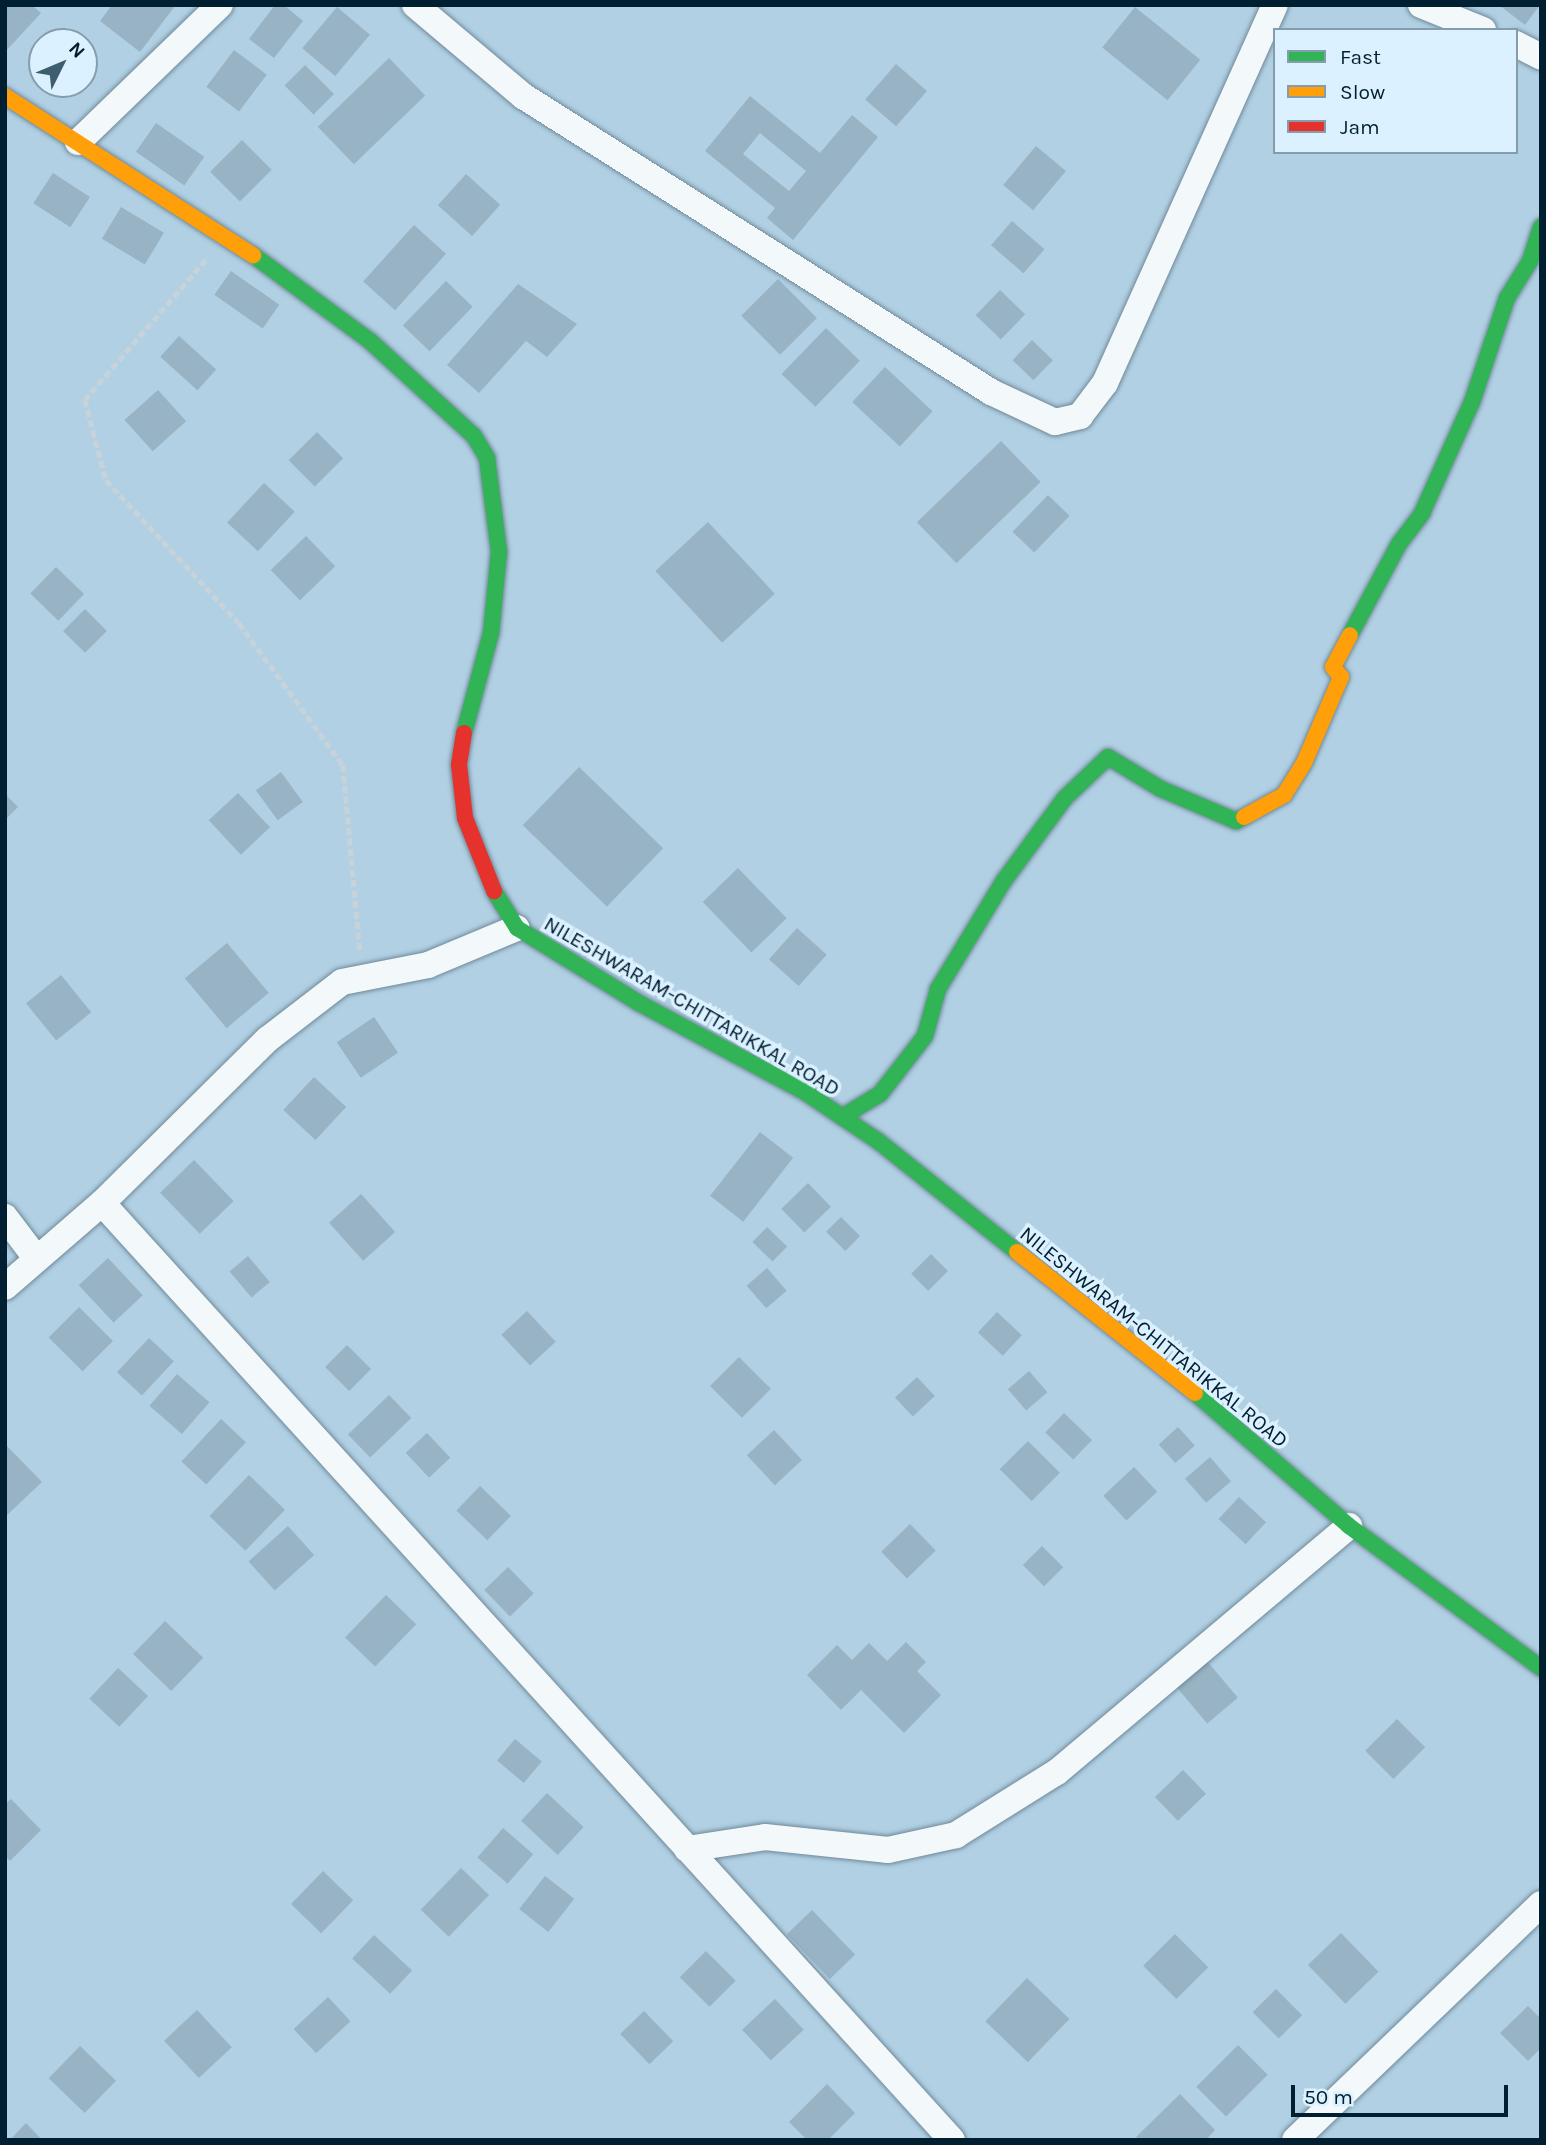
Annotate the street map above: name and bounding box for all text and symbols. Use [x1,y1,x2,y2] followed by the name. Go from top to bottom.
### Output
[28,28,98,98] north arrow
[1273,28,1518,154] legend
[64,38,90,63] text: N
[1340,45,1381,69] text: Fast
[1340,80,1385,104] text: Slow
[1340,115,1380,139] text: Jam
[540,911,844,1101] street label: NILESHWARAM-CHITTARIKKAL ROAD
[1015,1221,1293,1453] street label: NILESHWARAM-CHITTARIKKAL ROAD
[1294,2072,1511,2116] scale bar
[1304,2085,1353,2109] text: 50 m

